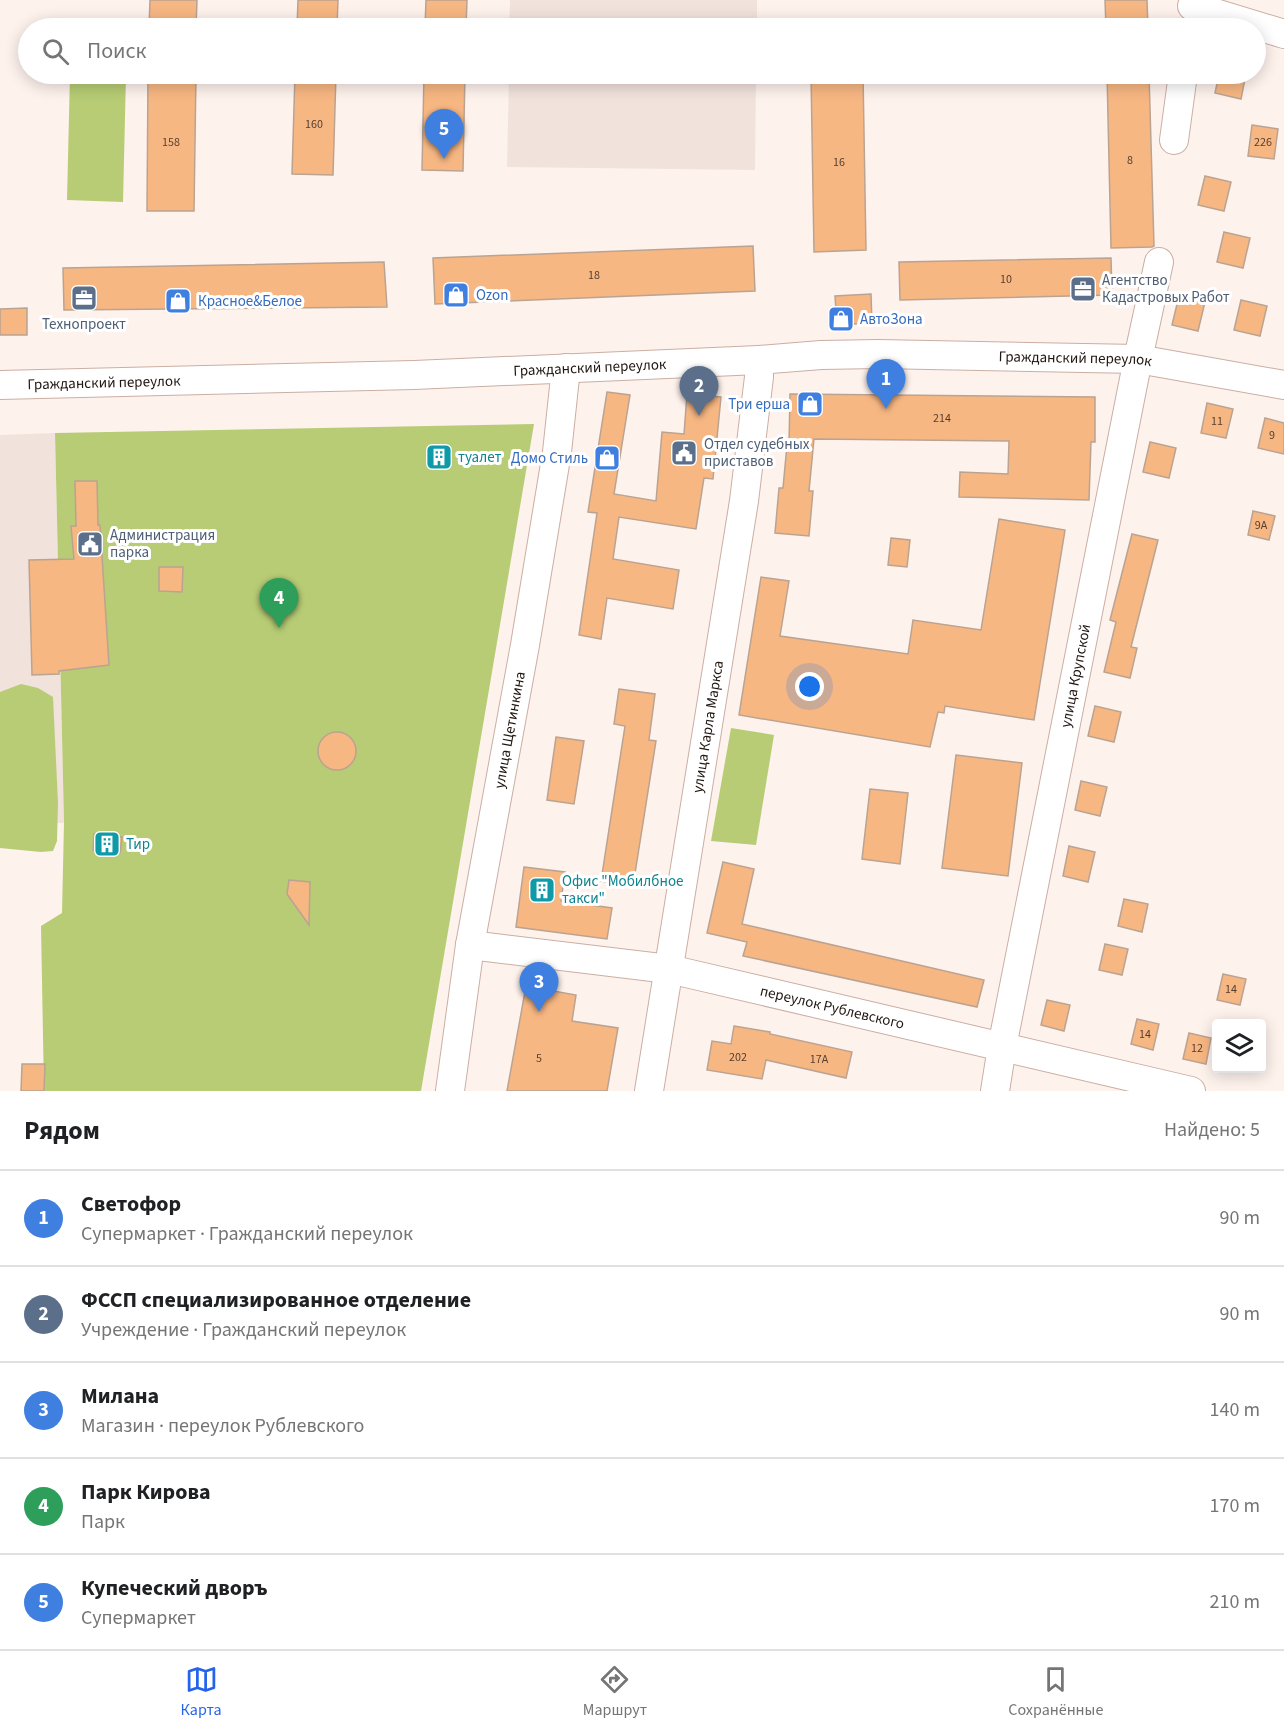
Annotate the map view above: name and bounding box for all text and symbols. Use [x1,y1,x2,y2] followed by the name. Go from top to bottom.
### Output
[18,18,1266,84] search box
[39,35,72,68] icon: search
[87,35,146,67] text: Поиск
[424,110,464,159] pin: 5
[305,116,323,133] house number: 160
[162,134,180,151] house number: 158
[1254,134,1272,151] house number: 226
[1127,152,1133,169] house number: 8
[833,154,845,171] house number: 16
[588,267,600,284] house number: 18
[1102,270,1230,308] place label: Агентство Кадастровых Работ
[1000,271,1012,288] house number: 10
[1068,274,1098,304] office icon: Агентство Кадастровых Работ
[441,280,471,310] shop icon: Ozon
[69,283,99,313] office icon: Технопроект
[476,285,508,306] place label: Ozon
[163,286,193,316] shop icon: Красное&Белое
[198,291,302,312] place label: Красное&Белое
[826,304,856,334] shop icon: АвтоЗона
[860,309,923,330] place label: АвтоЗона
[42,314,126,335] place label: Технопроект
[999,346,1154,372] street label: Гражданский переулок
[513,354,667,381] street label: Гражданский переулок
[866,360,906,409] pin: 1
[680,366,718,416] pin: 2
[27,370,181,395] street label: Гражданский переулок
[795,389,825,419] shop icon: Три ерша
[728,394,790,415] place label: Три ерша
[933,410,951,427] house number: 214
[1211,413,1223,430] house number: 11
[1269,427,1275,444] house number: 9
[704,434,810,472] place label: Отдел судебных приставов
[669,438,699,468] public building icon: Отдел судебных приставов
[424,442,454,472] building icon: туалет
[592,443,622,473] shop icon: Домо Стиль
[458,447,501,468] place label: туалет
[511,448,588,469] place label: Домо Стиль
[1255,517,1268,534] house number: 9А
[110,525,215,563] place label: Администрация парка
[75,529,105,559] public building icon: Администрация парка
[260,578,298,628] pin: 4
[1055,622,1096,729] street label: улица Крупской
[687,659,729,794] street label: улица Карла Маркса
[488,670,530,790] street label: улица Щетинкина
[795,672,824,701] your location
[92,829,122,859] building icon: Тир
[126,834,150,855] place label: Тир
[562,871,683,909] place label: Офис "Мобилбное такси"
[527,875,557,905] building icon: Офис "Мобилбное такси"
[520,962,558,1012] pin: 3
[758,980,906,1034] street label: переулок Рублевского
[1225,981,1237,998] house number: 14
[1212,1019,1266,1073] map controls
[1212,1019,1266,1073] button: layers
[1139,1026,1151,1043] house number: 14
[1191,1040,1203,1057] house number: 12
[729,1049,747,1066] house number: 202
[536,1050,542,1067] house number: 5
[810,1051,829,1068] house number: 17А
[24,1112,100,1149] text: Рядом
[1164,1116,1260,1144] text: Найдено: 5
[81,1188,181,1220] text: Светофор
[38,1204,49,1232] text: 1
[1220,1204,1260,1232] text: 90 m
[81,1220,413,1248] text: Супермаркет · Гражданский переулок
[81,1284,471,1316] text: ФССП специализированное отделение
[38,1300,49,1328] text: 2
[1220,1300,1260,1328] text: 90 m
[81,1316,406,1344] text: Учреждение · Гражданский переулок
[81,1380,159,1412] text: Милана
[38,1396,49,1424] text: 3
[1210,1396,1260,1424] text: 140 m
[81,1412,364,1440] text: Магазин · переулок Рублевского
[81,1476,211,1508] text: Парк Кирова
[38,1492,49,1520] text: 4
[1210,1492,1260,1520] text: 170 m
[81,1508,125,1536] text: Парк
[81,1572,268,1604] text: Купеческий дворъ
[38,1588,49,1616] text: 5
[1210,1588,1260,1616] text: 210 m
[81,1604,196,1632] text: Супермаркет
[181,1663,222,1721] tab: Карта
[583,1663,647,1721] tab: Маршрут
[1008,1663,1103,1721] tab: Сохранённые

